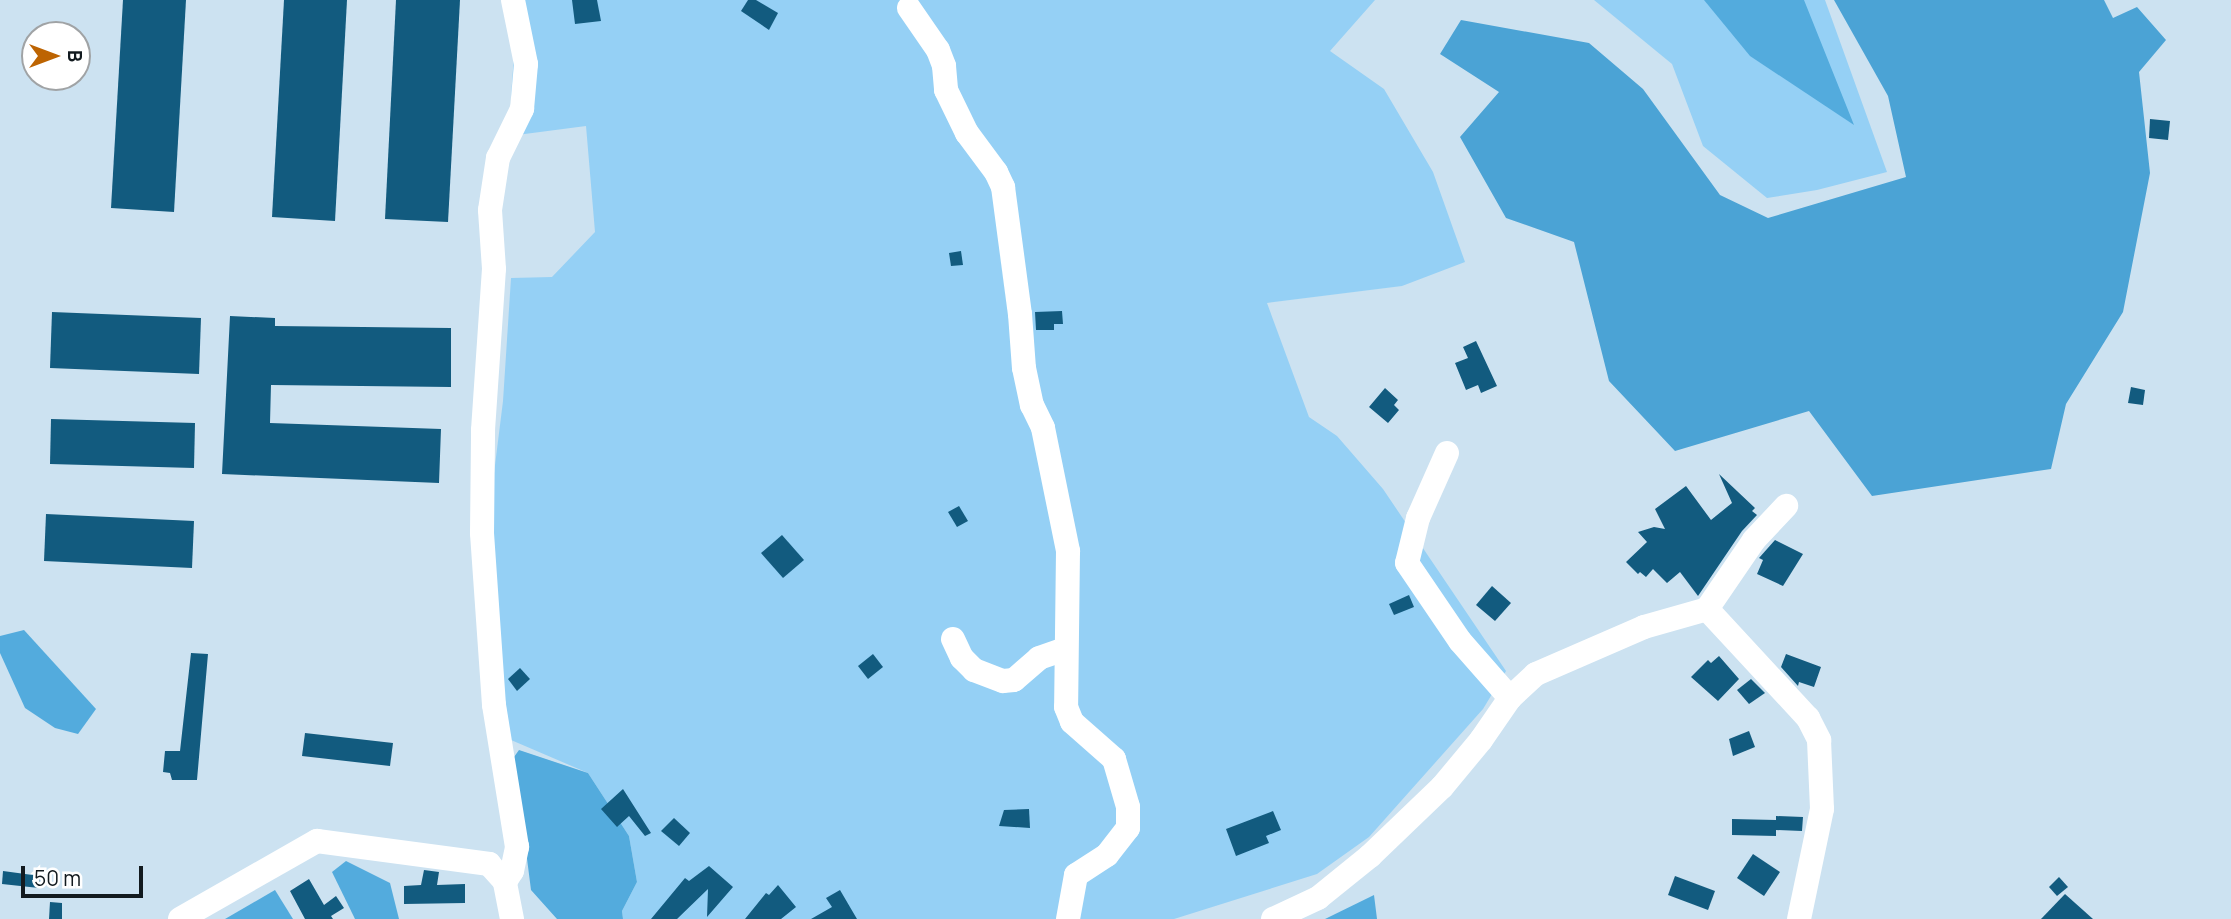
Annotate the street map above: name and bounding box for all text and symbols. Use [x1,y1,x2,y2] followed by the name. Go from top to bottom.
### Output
[21,21,91,91] north arrow
[62,50,88,62] text: B
[24,852,147,896] scale bar
[34,864,81,892] text: 50 m

